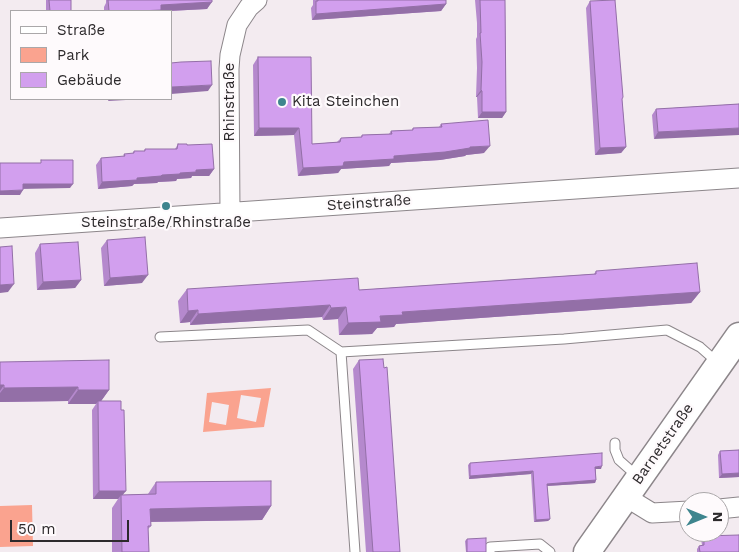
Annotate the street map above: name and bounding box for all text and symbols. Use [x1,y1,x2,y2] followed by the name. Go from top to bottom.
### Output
[10,10,172,100] legend
[57,21,105,39] text: Straße
[57,46,89,64] text: Park
[221,63,239,141] street label: Rhinstraße
[57,71,122,89] text: Gebäude
[292,93,399,111] place label: Kita Steinchen
[276,96,288,108] marker: Kita Steinchen
[326,191,412,215] street label: Steinstraße
[160,200,172,212] marker: Steinstraße/Rhinstraße
[81,214,251,232] place label: Steinstraße/Rhinstraße
[628,400,698,488] street label: Barnetstraße
[679,492,729,542] north arrow
[12,510,131,542] scale bar
[710,512,726,522] text: N
[18,520,55,538] text: 50 m

